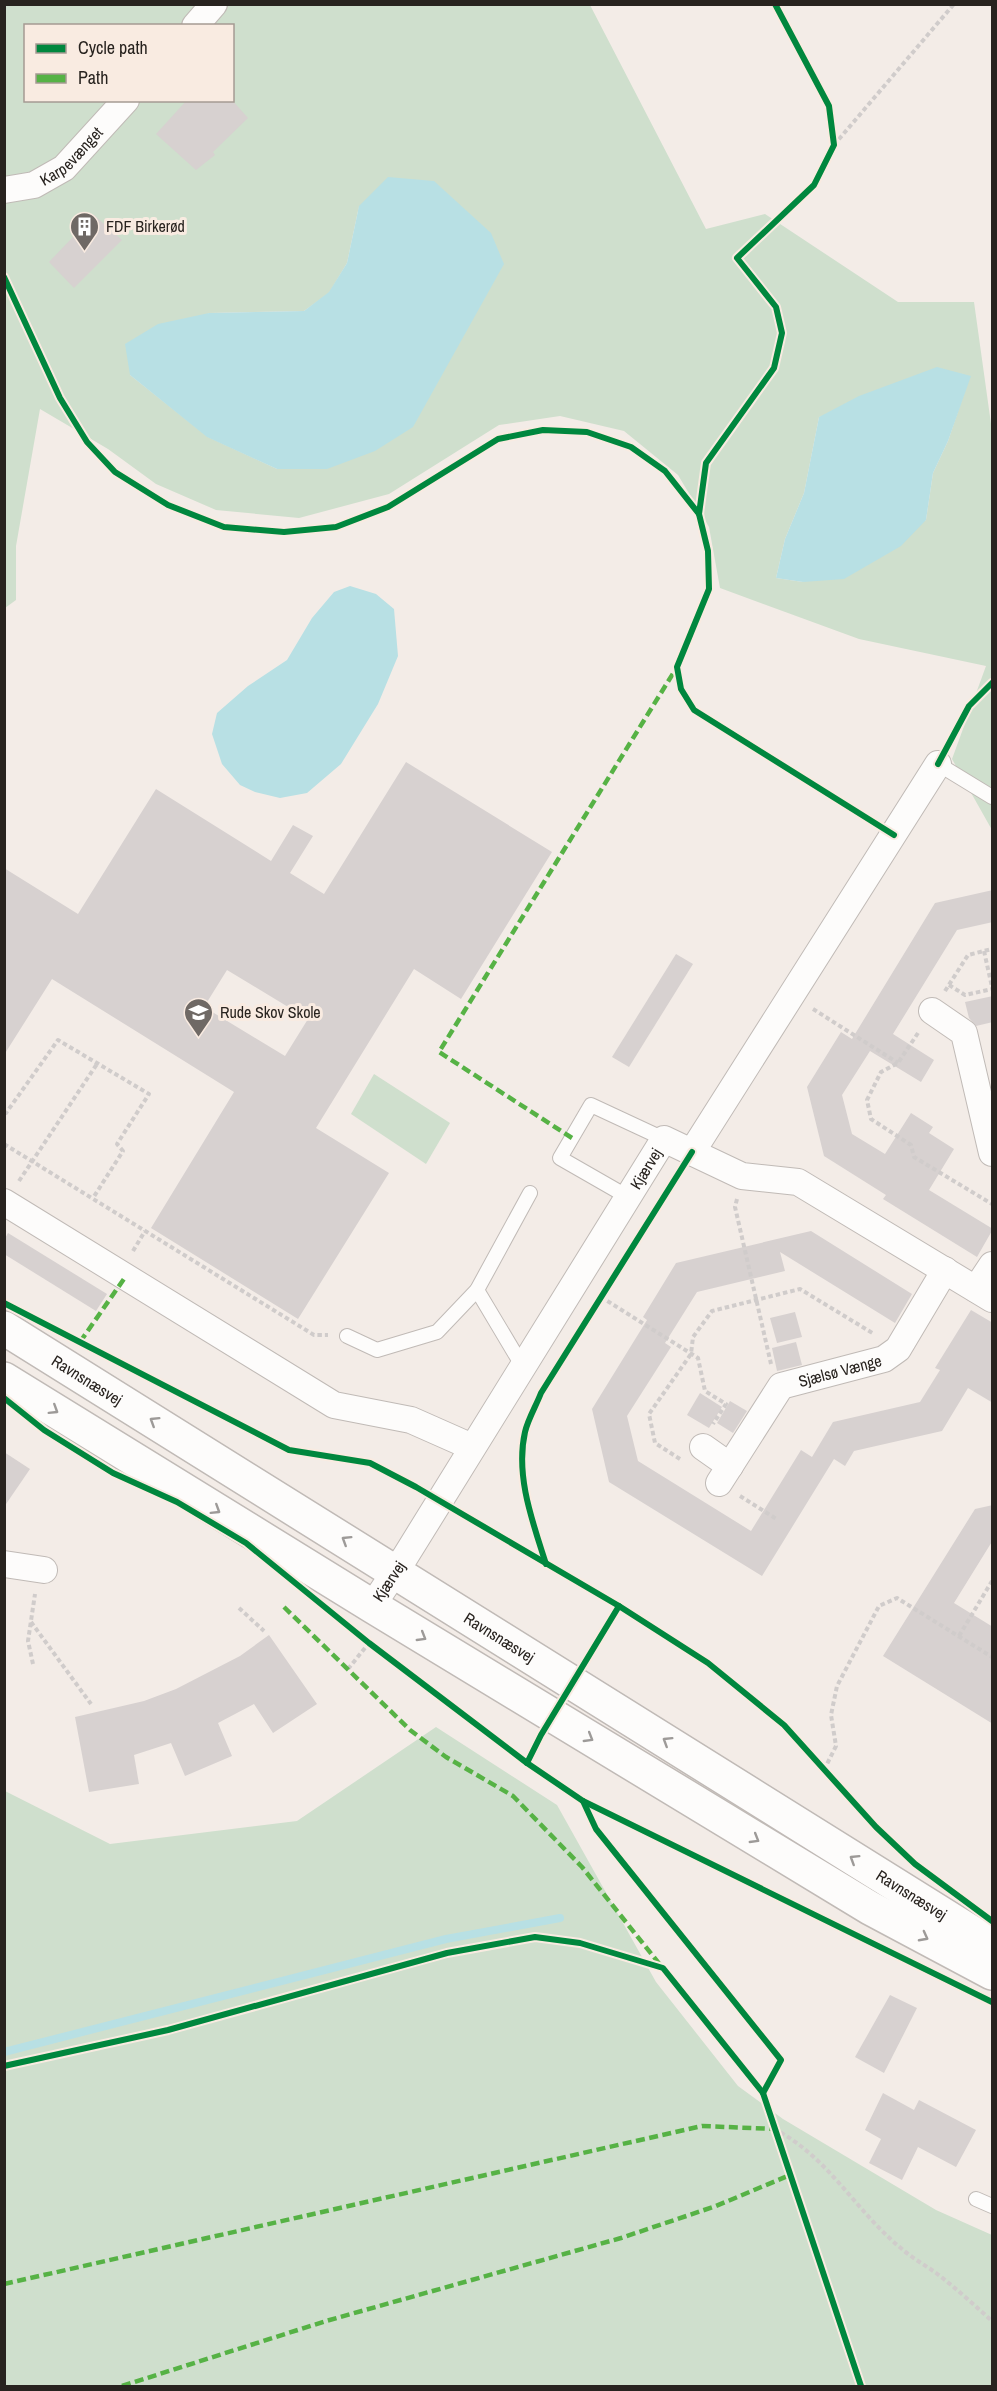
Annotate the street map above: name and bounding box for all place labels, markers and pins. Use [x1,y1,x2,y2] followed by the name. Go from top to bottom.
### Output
[69,210,101,252] building icon: FDF Birkerød
[106,215,185,237] place label: FDF Birkerød
[183,996,215,1038] school or university icon: Rude Skov Skole
[220,1001,321,1023] place label: Rude Skov Skole

